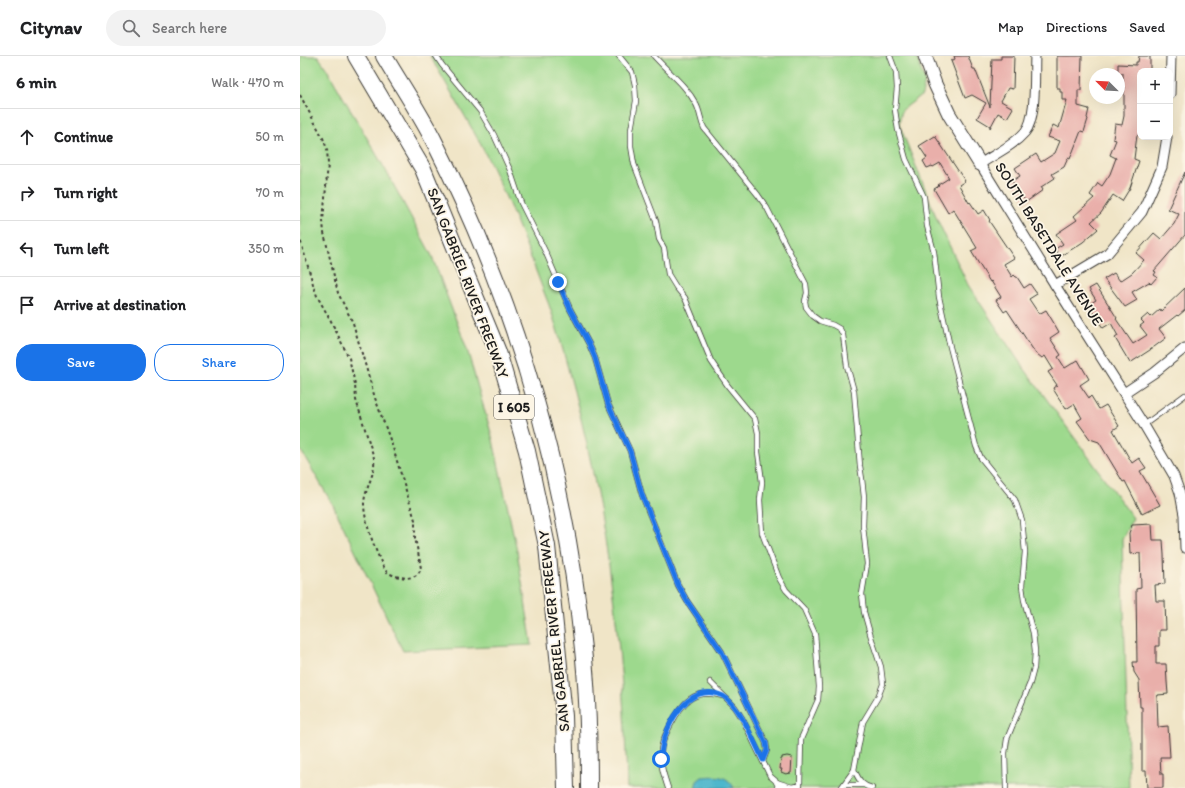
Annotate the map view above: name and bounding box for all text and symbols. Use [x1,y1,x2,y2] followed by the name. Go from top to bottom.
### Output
[106,10,386,46] search box
[20,16,82,39] text: Citynav
[120,17,142,39] icon: search
[152,19,227,37] text: Search here
[998,19,1024,36] text: Map
[1046,19,1107,36] text: Directions
[1129,19,1165,36] text: Saved
[1089,68,1125,104] north arrow
[1137,68,1173,140] map controls
[1137,68,1173,104] button: +
[16,72,57,92] text: 6 min
[211,75,284,90] text: Walk · 470 m
[1137,104,1173,140] button: −
[16,126,38,148] icon: ahead
[54,128,113,146] text: Continue
[255,129,284,144] text: 50 m
[991,159,1107,329] street label: SOUTH BASETDALE AVENUE
[16,182,38,204] icon: right
[54,184,118,202] text: Turn right
[256,185,284,200] text: 70 m
[423,185,513,381] street label: SAN GABRIEL RIVER FREEWAY
[16,238,38,260] icon: left
[54,240,109,258] text: Turn left
[248,241,284,256] text: 350 m
[549,273,567,291] route end
[16,294,38,316] icon: arrive
[54,296,186,314] text: Arrive at destination
[16,344,146,381] button: Save
[154,344,284,381] button: Share
[494,395,534,419] road number: I 605
[534,529,574,733] street label: SAN GABRIEL RIVER FREEWAY
[652,750,670,768] route start

